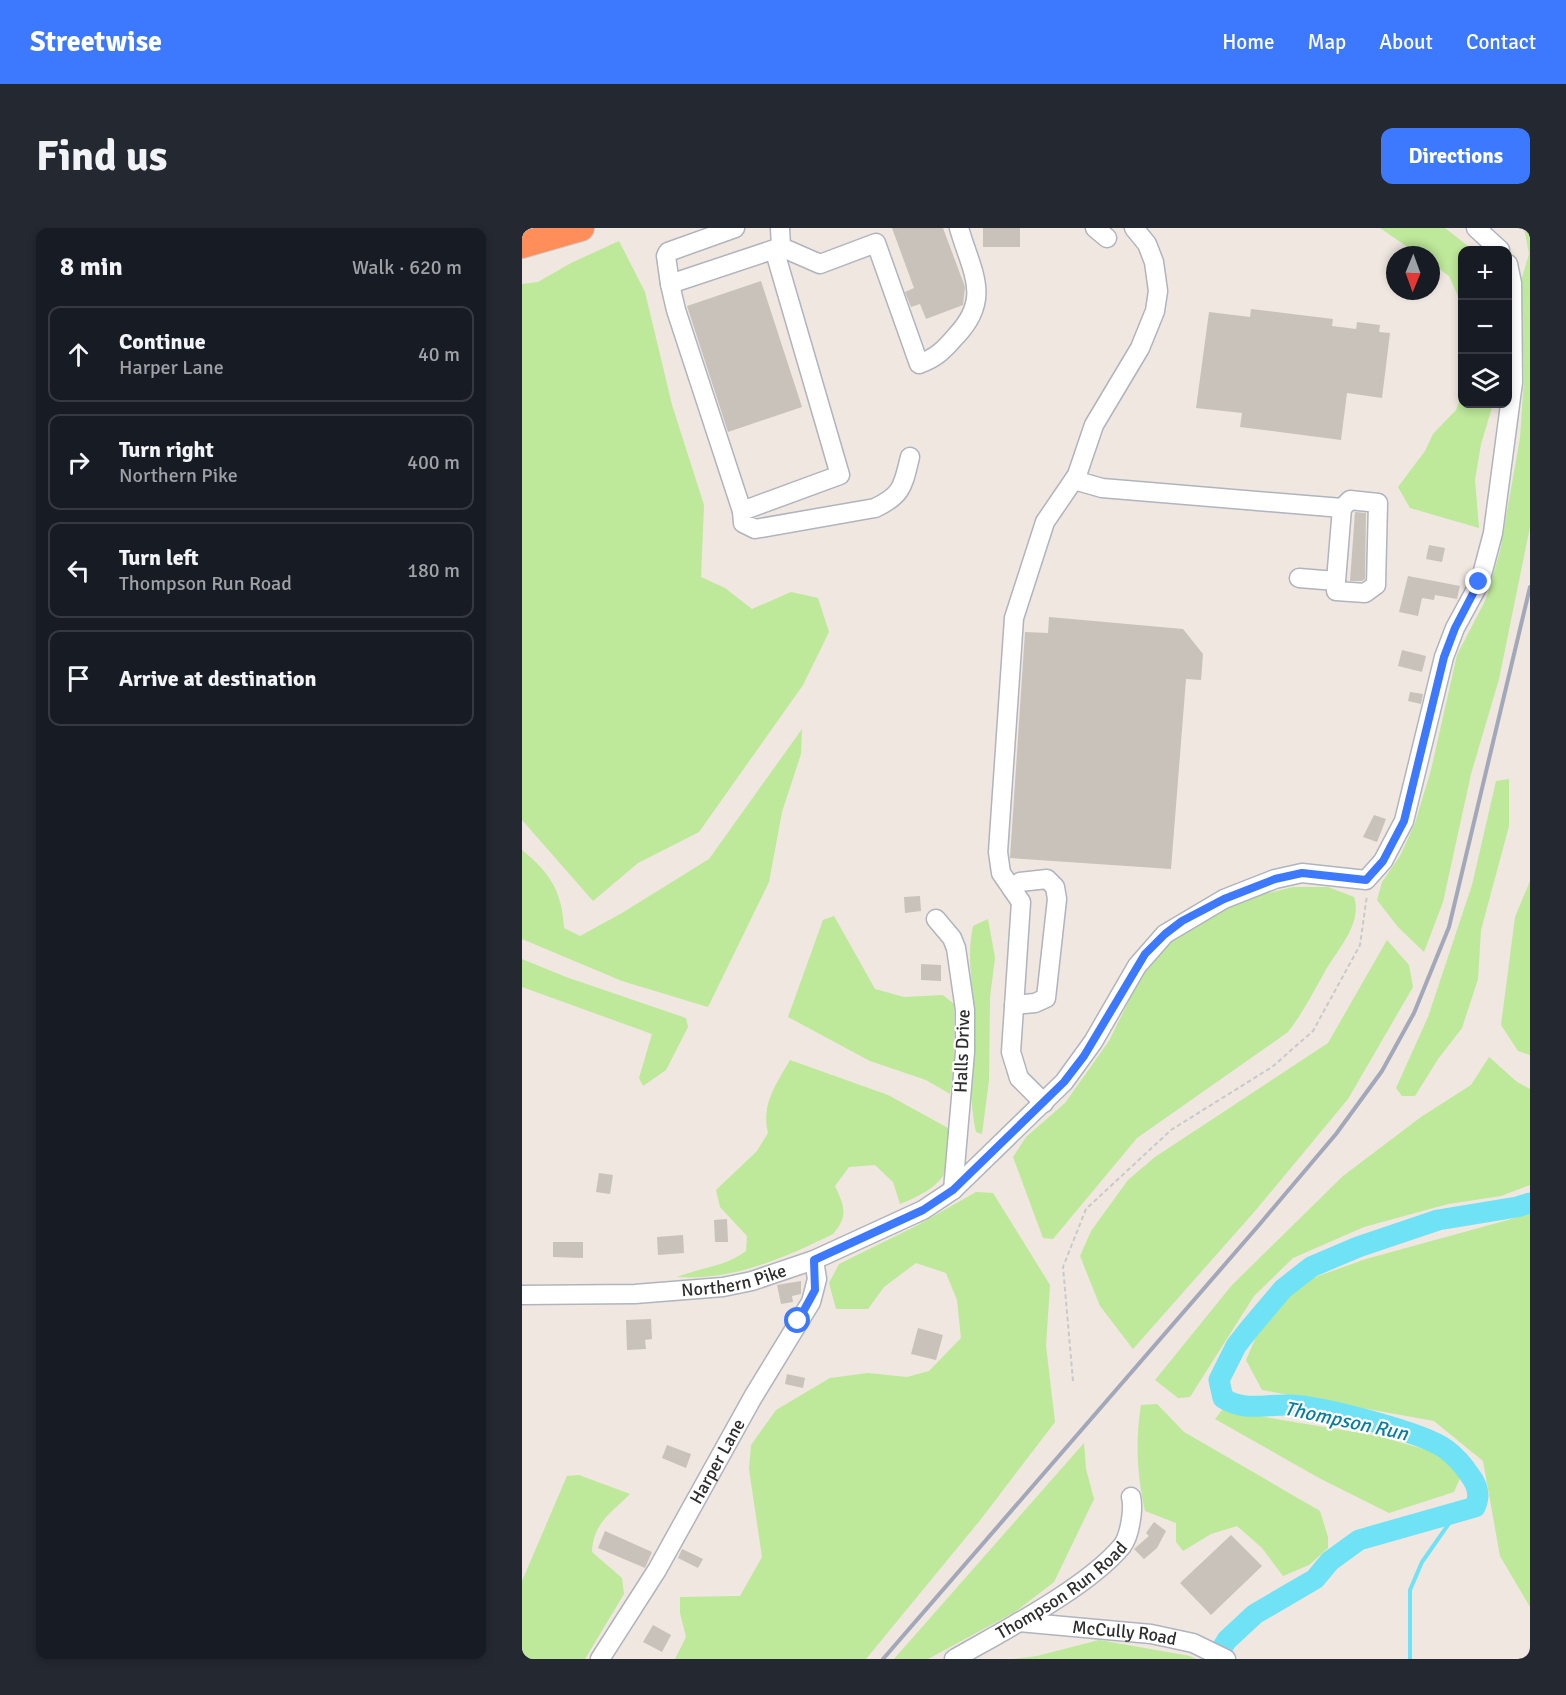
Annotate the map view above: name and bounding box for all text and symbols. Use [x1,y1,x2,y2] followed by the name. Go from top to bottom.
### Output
[30,25,162,59] text: Streetwise
[1222,29,1275,55] text: Home
[1308,29,1346,55] text: Map
[1379,29,1433,55] text: About
[1466,29,1536,55] text: Contact
[1381,128,1530,184] button: Directions
[36,131,167,182] text: Find us
[1386,246,1440,300] north arrow
[1458,246,1512,408] map controls
[1458,246,1512,300] button: +
[60,251,123,283] text: 8 min
[352,255,462,280] text: Walk · 620 m
[1458,300,1512,354] button: −
[119,328,206,355] text: Continue
[62,338,95,371] icon: ahead
[418,342,460,367] text: 40 m
[1458,354,1512,408] button: layers
[119,355,224,380] text: Harper Lane
[119,436,214,463] text: Turn right
[62,446,95,479] icon: right
[407,450,460,475] text: 400 m
[119,463,238,488] text: Northern Pike
[119,544,199,571] text: Turn left
[62,554,95,587] icon: left
[407,558,460,583] text: 180 m
[1465,568,1491,594] route end
[119,571,292,596] text: Thompson Run Road
[62,662,95,695] icon: arrive
[119,665,316,692] text: Arrive at destination
[950,1009,974,1093] street label: Halls Drive
[680,1259,789,1301] street label: Northern Pike
[784,1307,810,1333] route start
[1282,1396,1411,1447] water label: Thompson Run
[685,1415,750,1508] street label: Harper Lane
[992,1537,1132,1644] street label: Thompson Run Road
[1071,1616,1179,1650] street label: McCully Road

